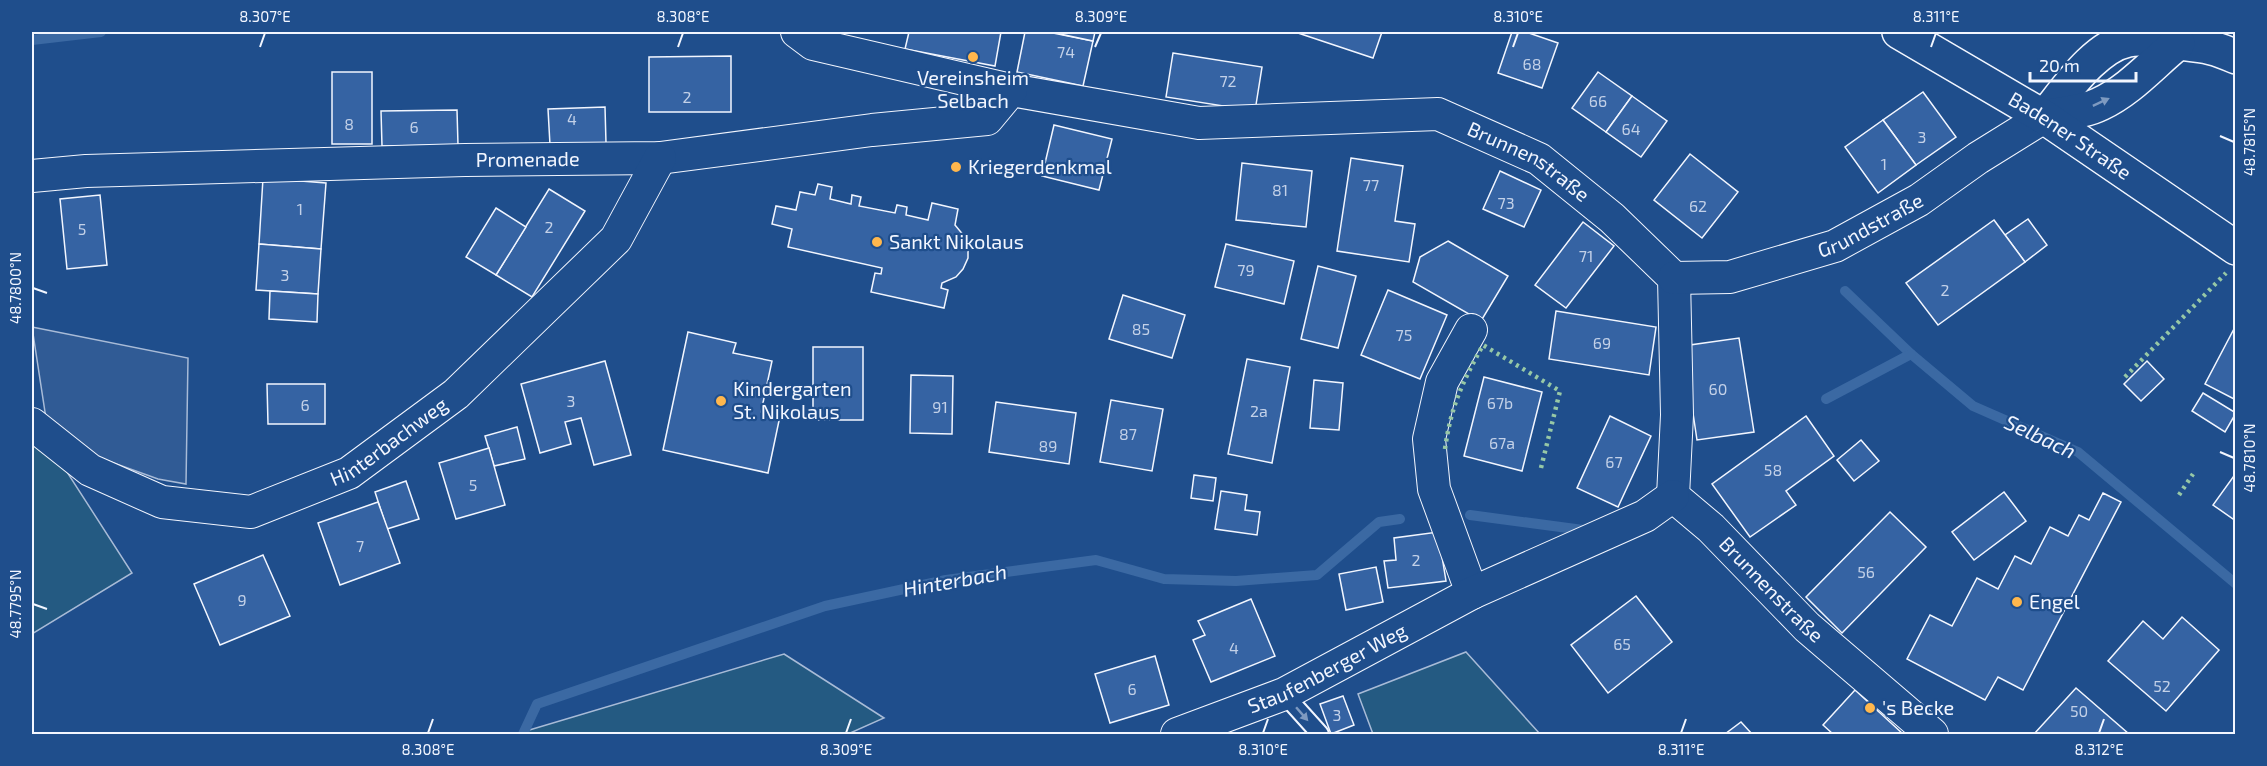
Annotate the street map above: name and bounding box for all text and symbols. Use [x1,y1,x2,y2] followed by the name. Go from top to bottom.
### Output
[239,7,291,25] text: 8.307°E
[657,7,709,25] text: 8.308°E
[1075,7,1127,25] text: 8.309°E
[1493,7,1543,25] text: 8.310°E
[1913,7,1959,25] text: 8.311°E
[1057,42,1075,61] house number: 74
[2030,45,2136,83] scale bar
[966,50,980,64] marker: Vereinsheim Selbach
[1523,54,1541,73] house number: 68
[2039,54,2080,76] text: 20 m
[917,65,1029,112] place label: Vereinsheim Selbach
[1219,71,1237,90] house number: 72
[2005,86,2136,184] street label: Badener Straße
[683,87,692,106] house number: 2
[1589,91,1607,110] house number: 66
[2092,98,2109,107] one-way arrow
[2240,108,2258,176] text: 48.7815°N
[567,109,577,128] house number: 4
[344,114,354,133] house number: 8
[1464,116,1595,206] street label: Brunnenstraße
[409,117,419,136] house number: 6
[1622,119,1641,138] house number: 64
[1918,127,1926,146] house number: 3
[475,146,580,171] street label: Promenade
[968,154,1112,178] place label: Kriegerdenkmal
[1881,154,1887,173] house number: 1
[949,160,963,174] marker: Kriegerdenkmal
[1363,175,1379,194] house number: 77
[1272,180,1288,199] house number: 81
[1814,187,1927,262] street label: Grundstraße
[1497,193,1515,212] house number: 73
[1689,196,1707,215] house number: 62
[297,199,303,218] house number: 1
[545,217,554,236] house number: 2
[78,219,86,238] house number: 5
[889,229,1024,253] place label: Sankt Nikolaus
[870,235,884,249] marker: Sankt Nikolaus
[1579,246,1593,265] house number: 71
[6,252,24,324] text: 48.7800°N
[1237,260,1255,279] house number: 79
[281,265,289,284] house number: 3
[1941,280,1950,299] house number: 2
[1132,319,1150,338] house number: 85
[1396,325,1412,344] house number: 75
[1593,333,1611,352] house number: 69
[733,376,852,423] place label: Kindergarten St. Nikolaus
[1709,379,1727,398] house number: 60
[567,391,575,410] house number: 3
[326,392,452,490] street label: Hinterbachweg
[1487,393,1513,412] house number: 67b
[714,394,728,408] marker: Kindergarten St. Nikolaus
[300,395,310,414] house number: 6
[932,397,948,416] house number: 91
[1250,401,1268,420] house number: 2a
[2001,408,2080,463] water label: Selbach
[2240,423,2258,493] text: 48.7810°N
[1119,424,1137,443] house number: 87
[1489,433,1515,452] house number: 67a
[1039,436,1057,455] house number: 89
[1605,452,1623,471] house number: 67
[1764,460,1782,479] house number: 58
[469,475,477,494] house number: 5
[1715,531,1829,647] street label: Brunnenstraße
[356,536,364,555] house number: 7
[1412,550,1421,569] house number: 2
[901,558,1009,601] water label: Hinterbach
[1857,562,1875,581] house number: 56
[6,569,24,639] text: 48.7795°N
[2029,589,2080,613] place label: Engel
[237,590,247,609] house number: 9
[2010,595,2024,609] marker: Engel
[1244,618,1410,718] street label: Staufenberger Weg
[1613,634,1631,653] house number: 65
[1229,638,1239,657] house number: 4
[2153,676,2171,695] house number: 52
[1127,679,1137,698] house number: 6
[1882,695,1954,719] place label: 's Becke
[1863,701,1877,715] marker: 's Becke
[2070,701,2088,720] house number: 50
[1333,705,1341,724] house number: 3
[1295,706,1308,721] one-way arrow
[402,740,454,758] text: 8.308°E
[820,740,872,758] text: 8.309°E
[1238,740,1288,758] text: 8.310°E
[1658,740,1704,758] text: 8.311°E
[2074,740,2124,758] text: 8.312°E

